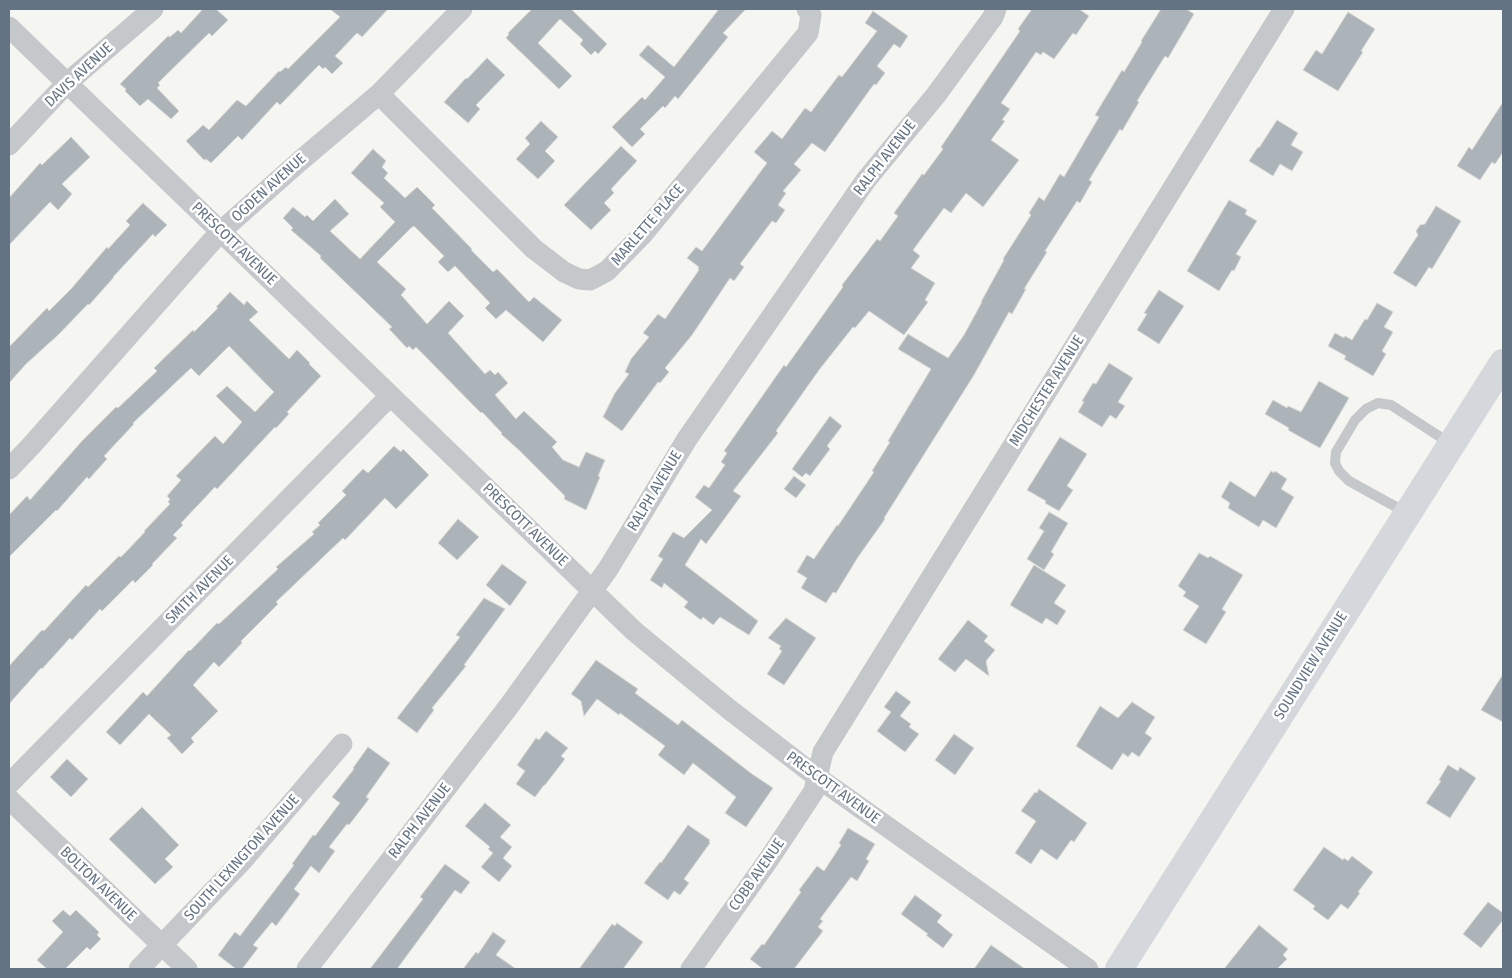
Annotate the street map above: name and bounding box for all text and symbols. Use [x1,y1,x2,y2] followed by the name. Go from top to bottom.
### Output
[41,39,117,111] street label: DAVIS AVENUE
[850,117,920,199] street label: RALPH AVENUE
[228,150,310,226] street label: OGDEN AVENUE
[608,181,688,269] street label: MARLETTE PLACE
[188,199,280,289] street label: PRESCOTT AVENUE
[1006,332,1088,450] street label: MIDCHESTER AVENUE
[624,448,686,534] street label: RALPH AVENUE
[479,480,571,570] street label: PRESCOTT AVENUE
[162,552,238,628] street label: SMITH AVENUE
[1270,609,1352,723] street label: SOUNDVIEW AVENUE
[783,748,883,828] street label: PRESCOTT AVENUE
[385,780,455,862] street label: RALPH AVENUE
[181,791,303,925] street label: SOUTH LEXINGTON AVENUE
[726,835,788,915] street label: COBB AVENUE
[56,843,140,925] street label: BOLTON AVENUE

